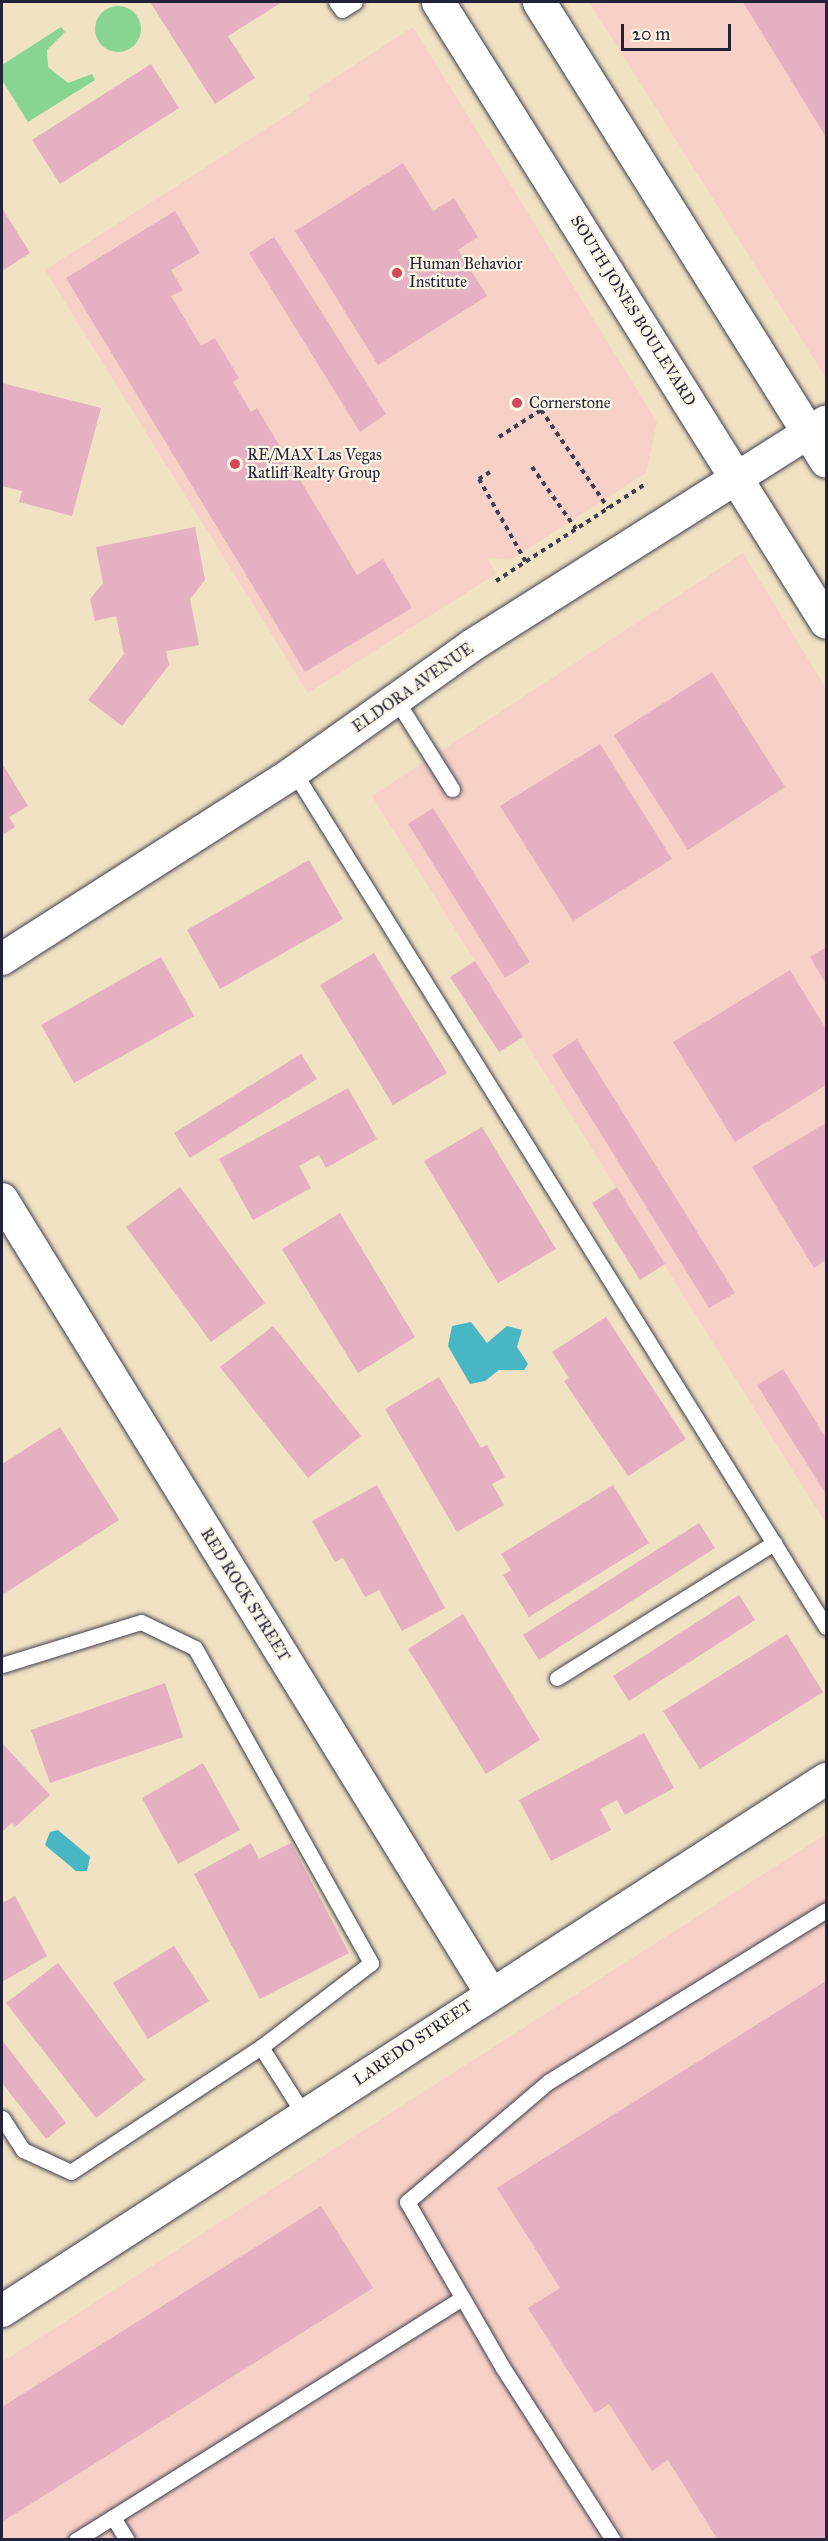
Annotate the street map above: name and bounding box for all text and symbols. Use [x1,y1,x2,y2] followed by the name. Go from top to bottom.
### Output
[624,12,734,50] scale bar
[632,23,670,45] text: 20 m
[566,212,700,410] street label: SOUTH JONES BOULEVARD
[409,254,522,292] place label: Human Behavior Institute
[390,266,404,280] marker: Human Behavior Institute
[529,393,610,413] place label: Cornerstone
[510,396,524,410] marker: Cornerstone
[247,445,382,483] place label: RE/MAX Las Vegas Ratliff Realty Group
[228,457,242,471] marker: RE/MAX Las Vegas Ratliff Realty Group
[349,639,477,737] street label: ELDORA AVENUE
[196,1525,294,1665] street label: RED ROCK STREET
[350,1996,476,2090] street label: LAREDO STREET

